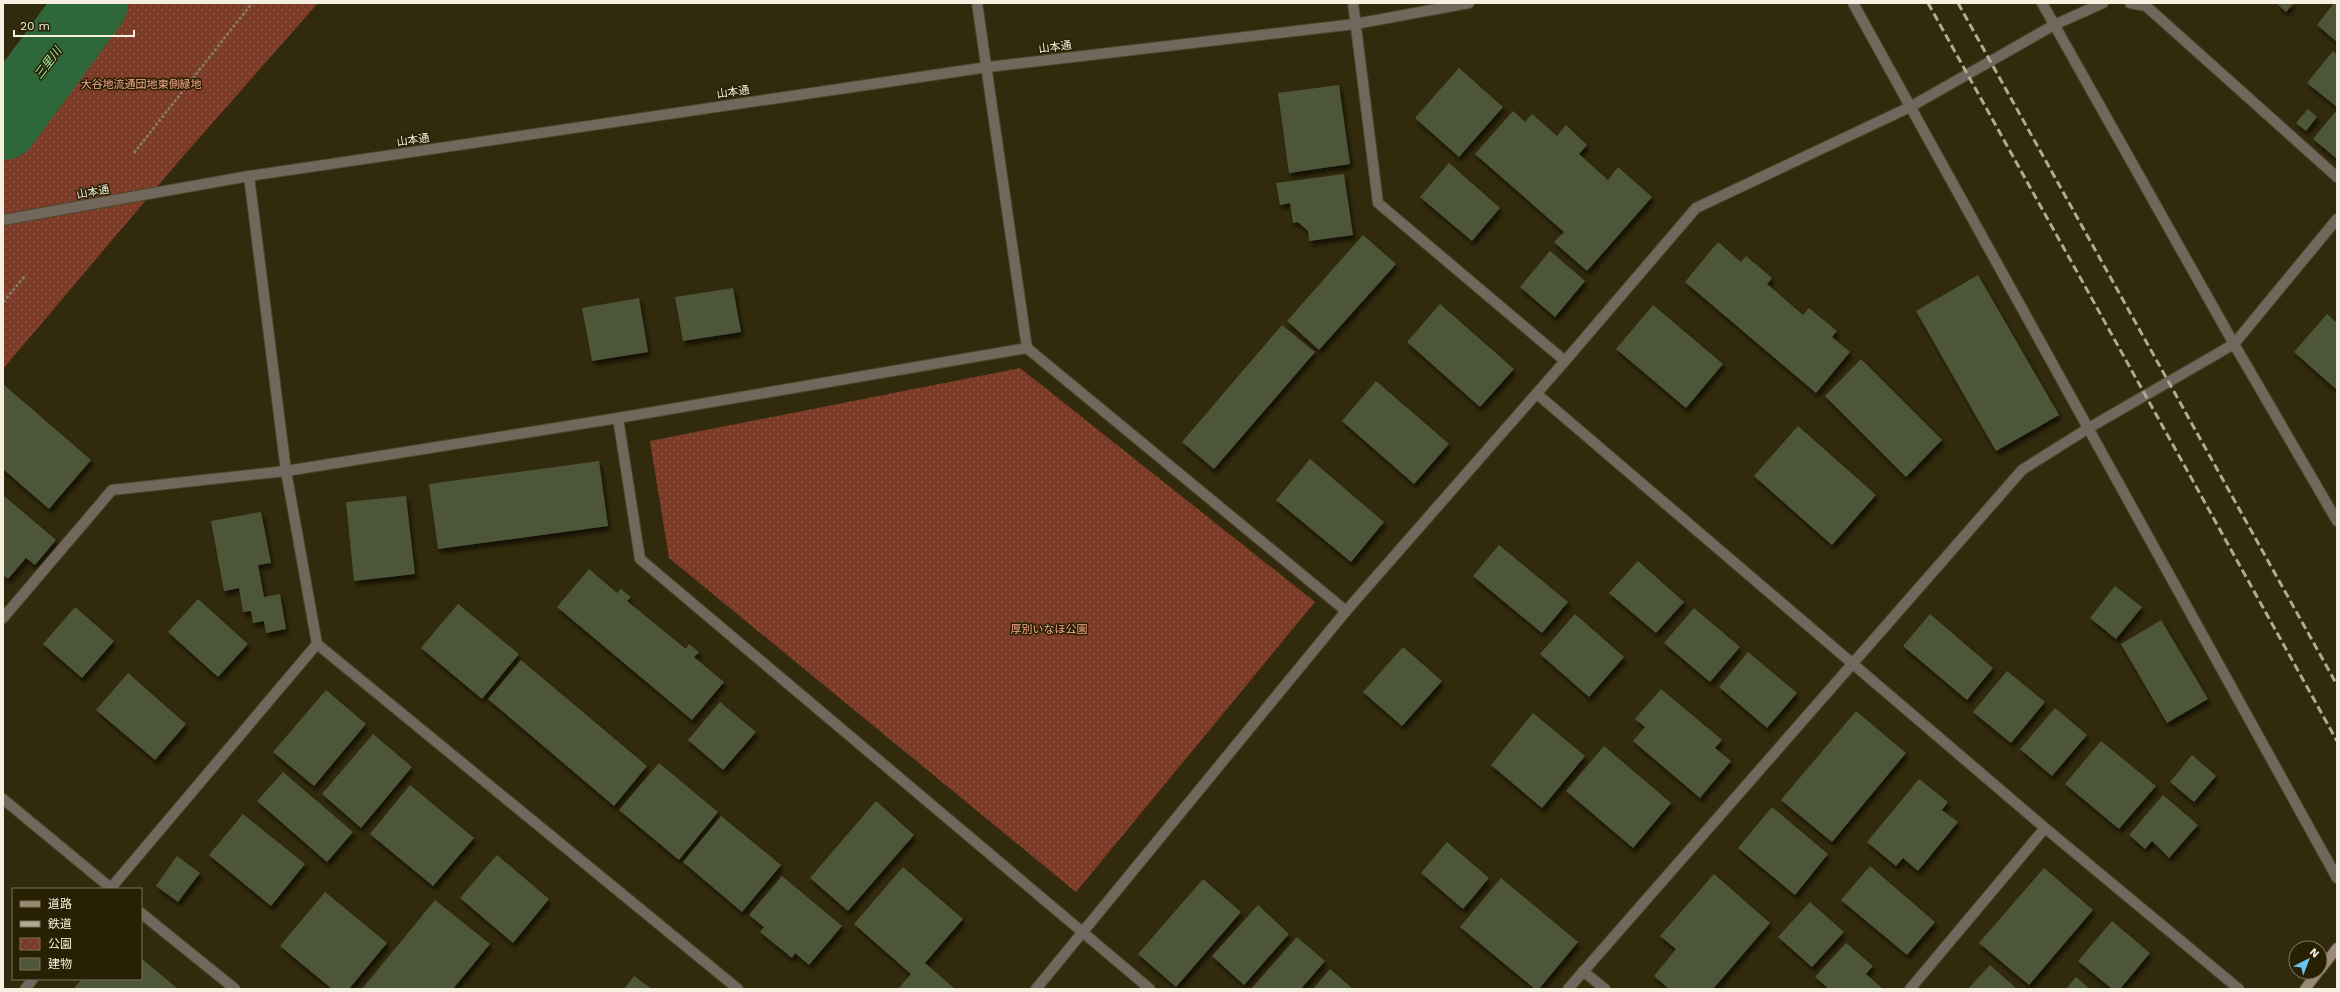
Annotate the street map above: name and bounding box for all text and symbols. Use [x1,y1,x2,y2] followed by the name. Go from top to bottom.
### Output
[14,12,134,38] scale bar
[20,19,50,33] text: 20 m
[1038,39,1072,55] street label: 山本通
[32,43,66,82] water label: 三里川
[81,78,202,91] park label: 大谷地流通団地東側緑地
[716,83,750,101] street label: 山本通
[396,131,430,149] street label: 山本通
[76,183,110,201] street label: 山本通
[1011,623,1088,636] park label: 厚別いなほ公園
[12,888,142,980] legend
[48,897,72,911] text: 道路
[48,917,72,931] text: 鉄道
[48,937,72,951] text: 公園
[2288,940,2328,980] north arrow
[2307,945,2322,960] text: N
[48,957,72,971] text: 建物

